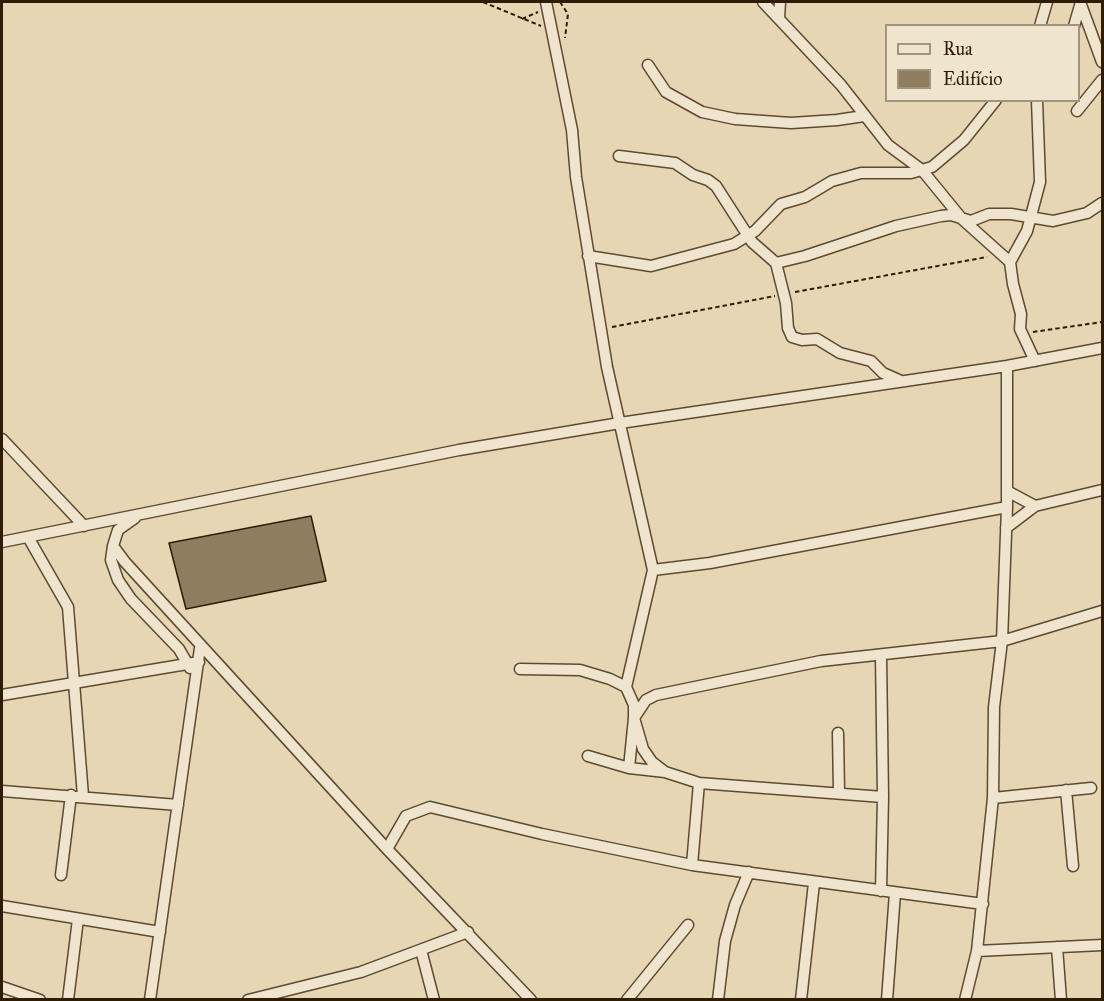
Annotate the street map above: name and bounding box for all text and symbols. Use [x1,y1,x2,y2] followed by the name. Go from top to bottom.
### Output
[885,24,1080,102] legend
[943,38,973,60] text: Rua
[943,68,1002,90] text: Edifício

